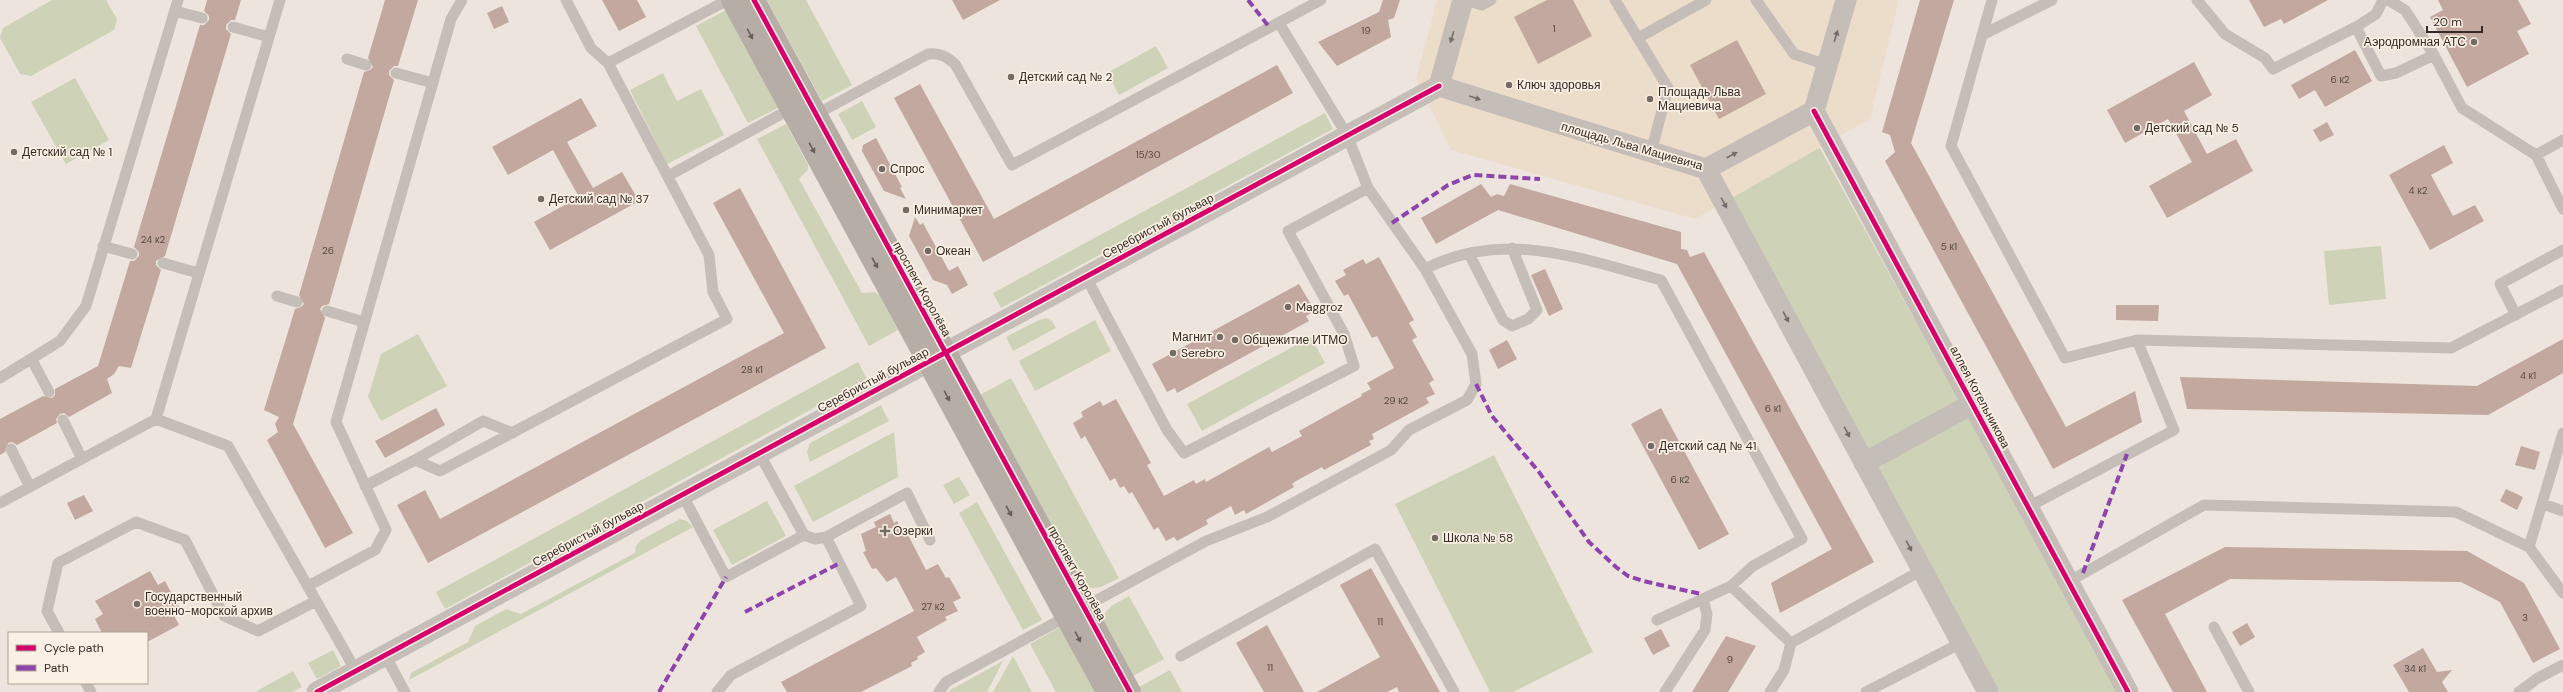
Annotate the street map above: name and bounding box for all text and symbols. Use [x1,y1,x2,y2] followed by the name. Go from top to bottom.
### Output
[2427,8,2482,34] scale bar
[2433,14,2462,30] text: 20 m
[1552,22,1556,35] house number: 1
[1361,24,1371,37] house number: 19
[747,28,754,40] one-way arrow
[1833,29,1839,41] one-way arrow
[1449,32,1455,44] one-way arrow
[2364,34,2466,50] place label: Аэродромная АТС
[2469,37,2479,47] marker: Аэродромная АТС
[1019,69,1113,85] place label: Детский сад № 2
[1006,72,1016,82] marker: Детский сад № 2
[2330,73,2350,86] house number: 6 к2
[1517,77,1601,93] place label: Ключ здоровья
[1504,80,1514,90] marker: Ключ здоровья
[1658,84,1741,114] place label: Площадь Льва Мациевича
[1645,94,1655,104] marker: Площадь Льва Мациевича
[1470,96,1482,102] one-way arrow
[1559,118,1705,174] street label: площадь Льва Мациевича
[2145,120,2239,136] place label: Детский сад № 5
[2132,123,2142,133] marker: Детский сад № 5
[809,143,816,154] one-way arrow
[22,144,112,160] place label: Детский сад № 1
[9,147,19,157] marker: Детский сад № 1
[1135,148,1161,161] house number: 15/30
[1726,152,1737,158] one-way arrow
[890,161,925,177] place label: Спрос
[877,164,887,174] marker: Спрос
[2409,184,2428,197] house number: 4 к2
[1099,190,1217,262] street label: Серебристый бульвар
[549,191,649,207] place label: Детский сад № 37
[536,194,546,204] marker: Детский сад № 37
[1721,197,1728,209] one-way arrow
[914,202,983,218] place label: Минимаркет
[901,205,911,215] marker: Минимаркет
[141,233,165,246] house number: 24 к2
[889,239,955,340] street label: проспект Королёва
[1941,240,1957,253] house number: 5 к1
[936,243,971,259] place label: Океан
[322,244,334,257] house number: 26
[923,246,933,256] marker: Океан
[871,257,878,269] one-way arrow
[1296,299,1343,315] place label: Maggroz
[1283,302,1293,312] marker: Maggroz
[1783,312,1789,323] one-way arrow
[1172,329,1212,345] place label: Магнит
[1215,332,1225,342] marker: Магнит
[1243,332,1348,348] place label: Общежитие ИТМО
[1230,335,1240,345] marker: Общежитие ИТМО
[1946,343,2014,451] street label: аллея Котельникова
[814,344,932,416] street label: Серебристый бульвар
[1181,345,1225,361] place label: Serebro
[1168,348,1178,358] marker: Serebro
[741,363,763,376] house number: 28 к1
[2520,369,2536,382] house number: 4 к1
[943,390,950,402] one-way arrow
[1384,394,1409,407] house number: 29 к2
[1765,402,1781,415] house number: 6 к1
[1844,426,1851,438] one-way arrow
[1659,438,1757,454] place label: Детский сад № 41
[1646,441,1656,451] marker: Детский сад № 41
[1670,473,1690,486] house number: 6 к2
[529,498,647,570] street label: Серебристый бульвар
[1006,505,1012,516] one-way arrow
[893,523,933,539] place label: Озерки
[1044,523,1110,624] street label: проспект Королёва
[880,526,890,536] marker: Озерки
[1443,530,1513,546] place label: Школа № 58
[1430,533,1440,543] marker: Школа № 58
[1906,541,1912,552] one-way arrow
[145,589,273,619] place label: Государственный военно-морской архив
[132,599,142,609] marker: Государственный военно-морской архив
[921,600,945,613] house number: 27 к2
[2522,611,2528,624] house number: 3
[1377,615,1383,628] house number: 11
[1074,631,1081,643] one-way arrow
[8,632,148,684] legend
[44,640,104,656] text: Cycle path
[1727,653,1733,666] house number: 9
[44,660,69,676] text: Path
[1267,661,1273,674] house number: 11
[2404,662,2426,675] house number: 34 к1

